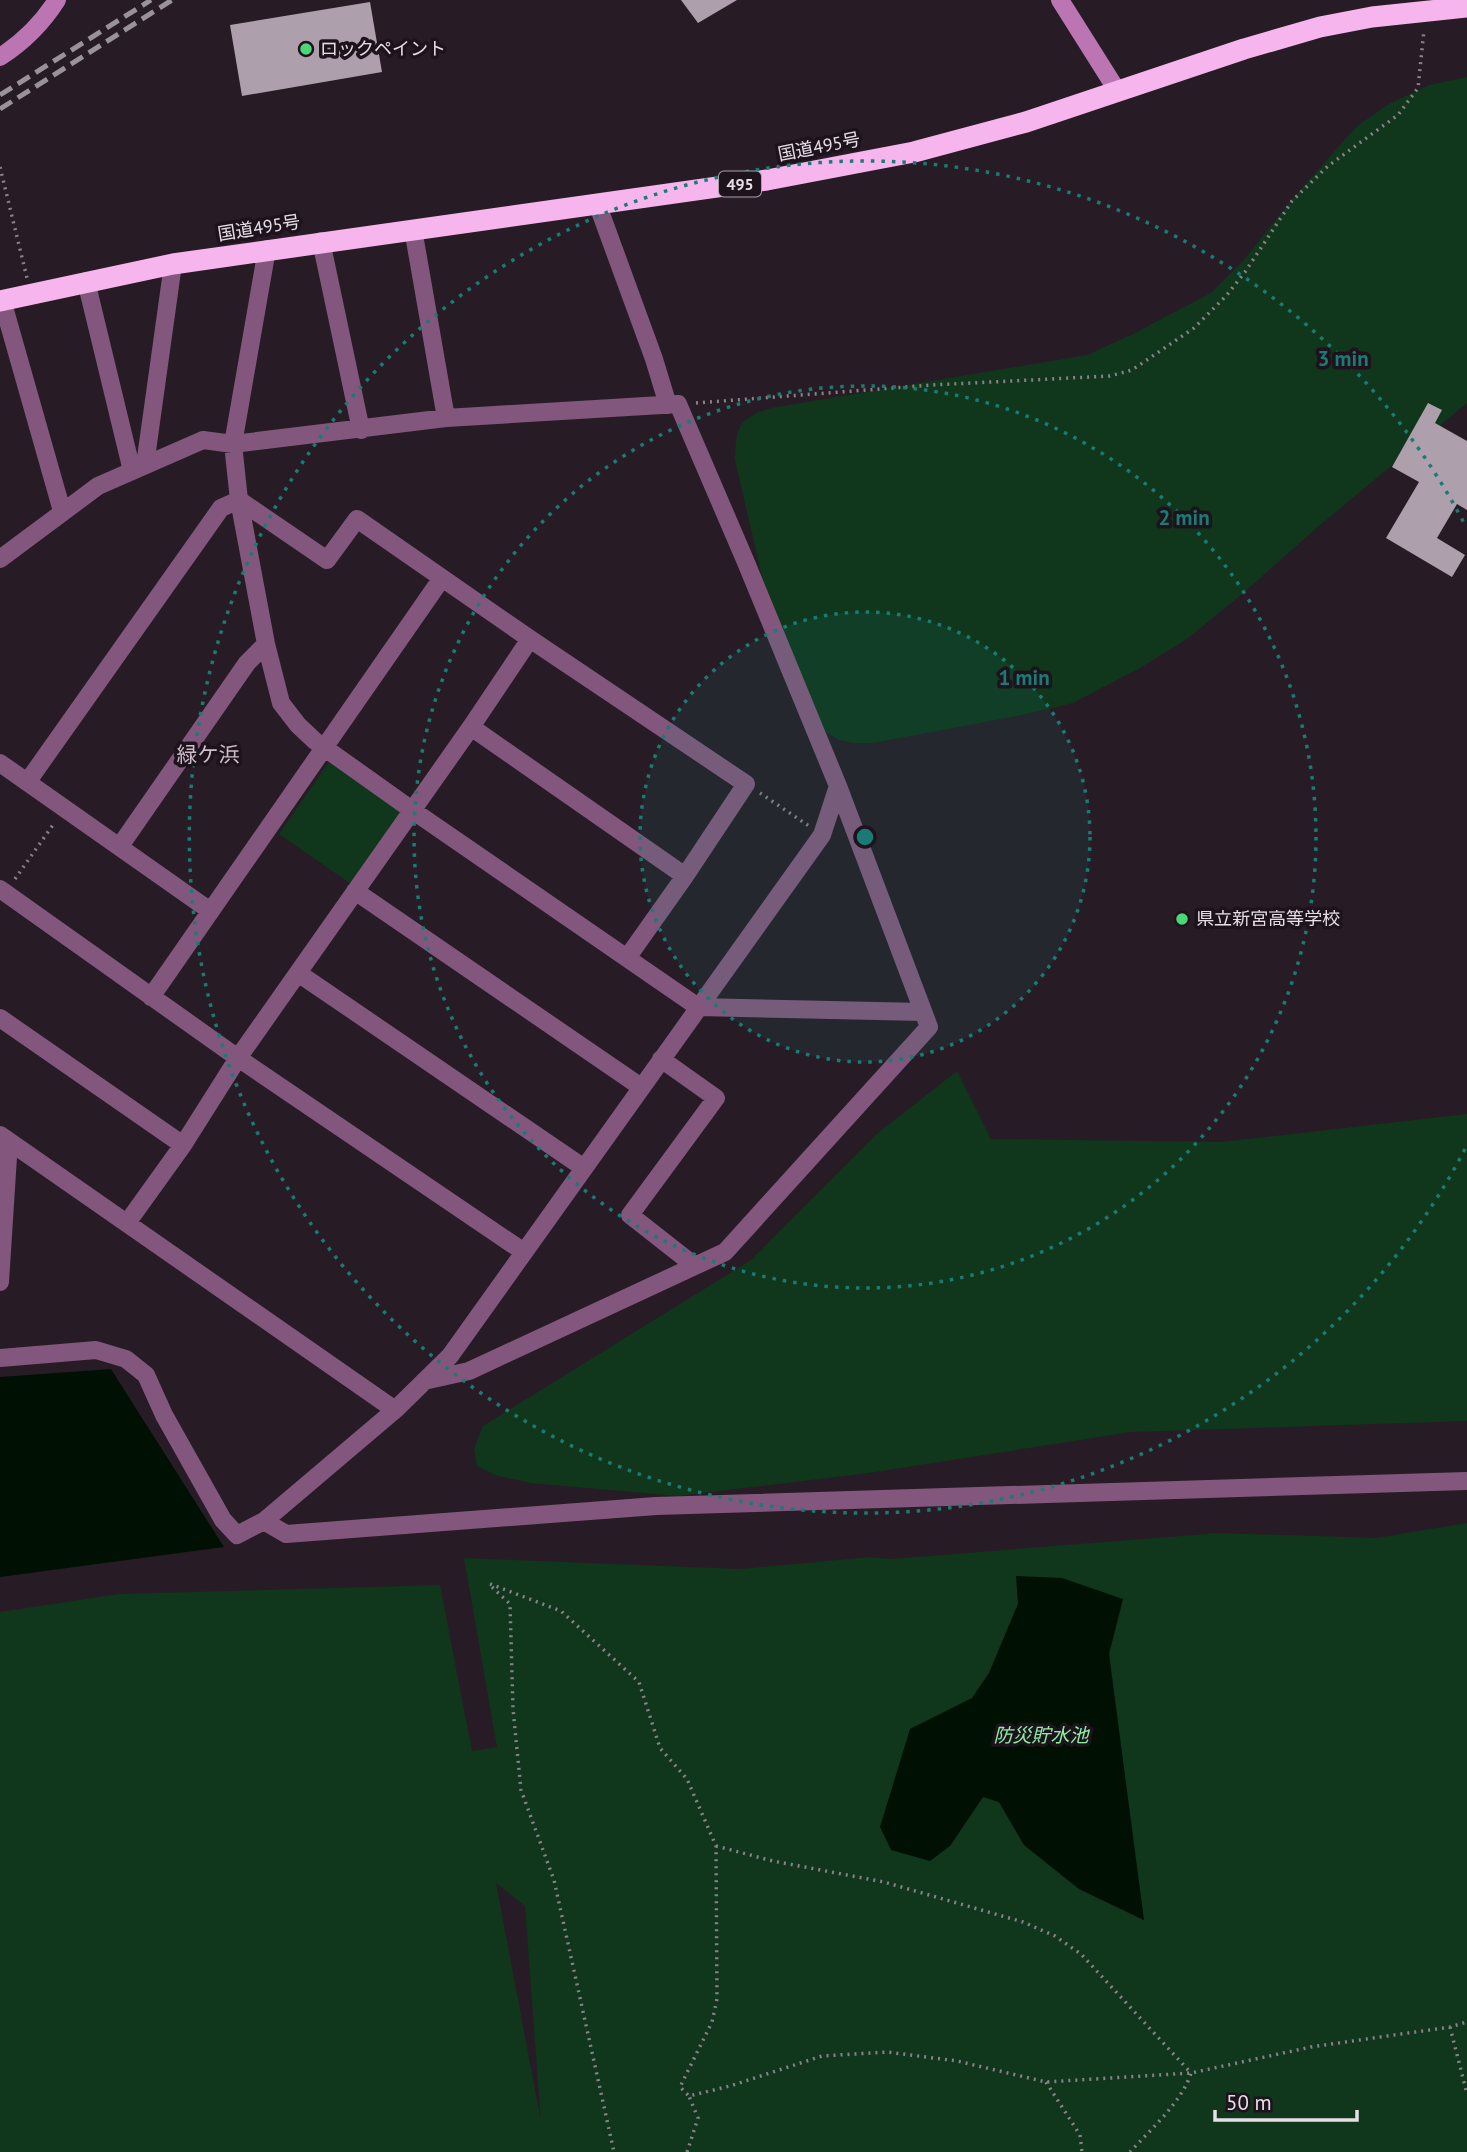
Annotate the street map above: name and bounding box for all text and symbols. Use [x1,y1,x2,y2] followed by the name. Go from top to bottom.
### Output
[320,37,446,60] place label: ロックペイント
[298,41,314,57] marker: ロックペイント
[776,127,862,166] street label: 国道495号
[719,172,761,196] road number: 495
[216,210,302,245] street label: 国道495号
[1317,345,1369,372] text: 3 min
[1158,504,1210,531] text: 2 min
[998,664,1050,691] text: 1 min
[177,741,240,768] district label: 緑ケ浜
[853,825,877,849] centre of rings
[1196,907,1340,930] place label: 県立新宮高等学校
[1174,911,1190,927] marker: 県立新宮高等学校
[993,1723,1090,1747] water label: 防災貯水池
[1215,2078,1357,2122] scale bar
[1226,2089,1272,2116] text: 50 m

